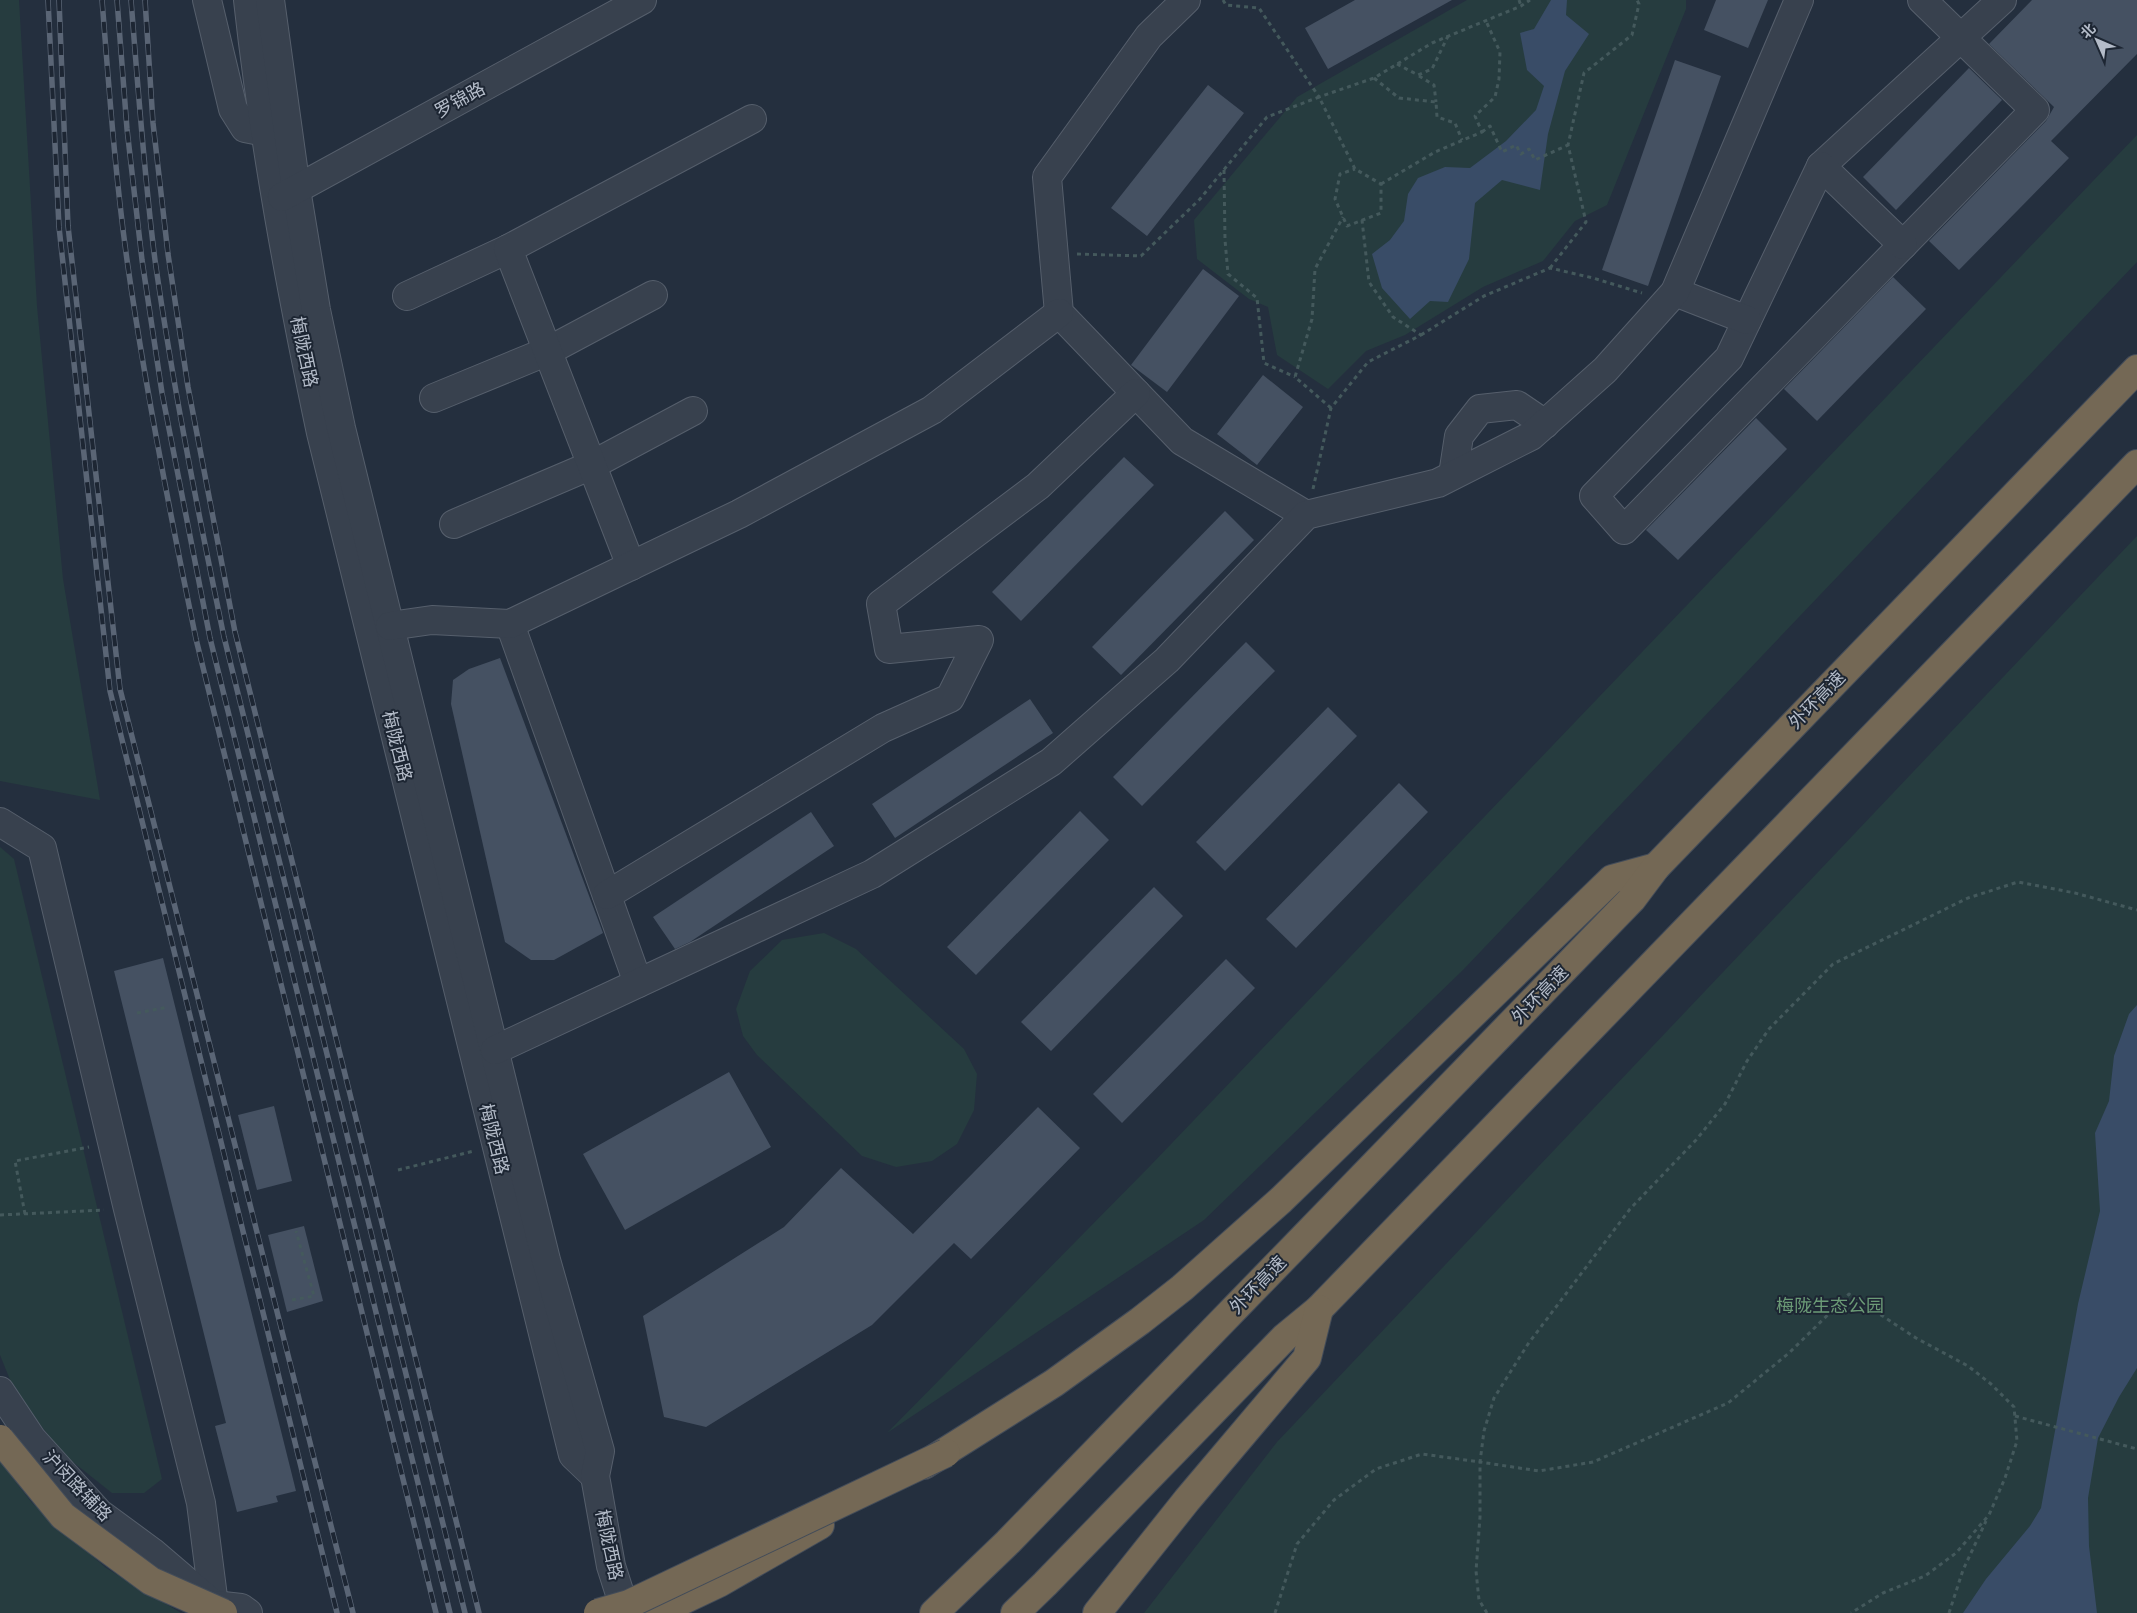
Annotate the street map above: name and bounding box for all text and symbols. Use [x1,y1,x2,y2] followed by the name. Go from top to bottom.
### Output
[2072,15,2122,65] north arrow
[2076,19,2098,41] text: 北
[431,77,488,122] street label: 罗锦路
[287,314,322,389] street label: 梅陇西路
[1784,666,1849,733] street label: 外环高速
[379,708,416,783] street label: 梅陇西路
[1507,961,1572,1028] street label: 外环高速
[476,1101,513,1176] street label: 梅陇西路
[1225,1251,1290,1318] street label: 外环高速
[1776,1295,1884,1316] park label: 梅陇生态公园
[39,1446,116,1525] street label: 沪闵路辅路
[592,1507,627,1582] street label: 梅陇西路

